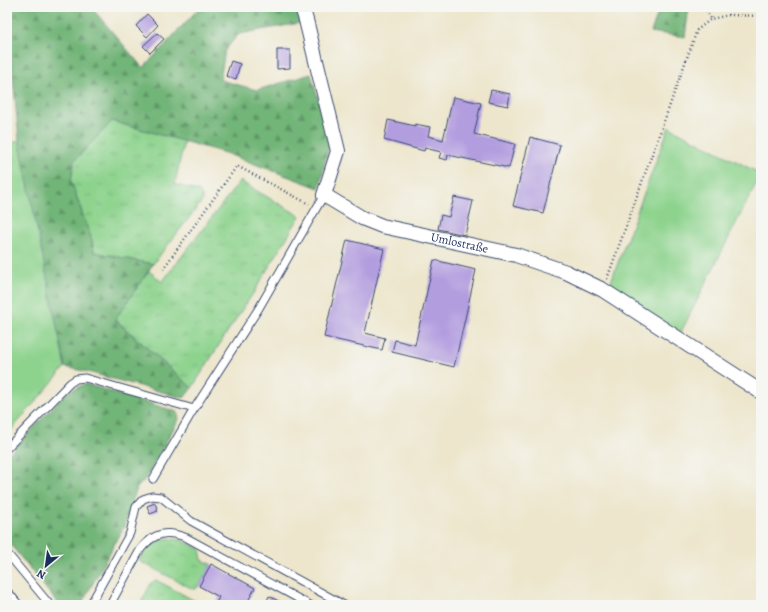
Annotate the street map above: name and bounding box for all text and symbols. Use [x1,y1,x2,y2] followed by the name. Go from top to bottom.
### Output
[429,229,490,257] street label: Umlostraße
[26,546,66,586] north arrow
[34,566,49,583] text: N

